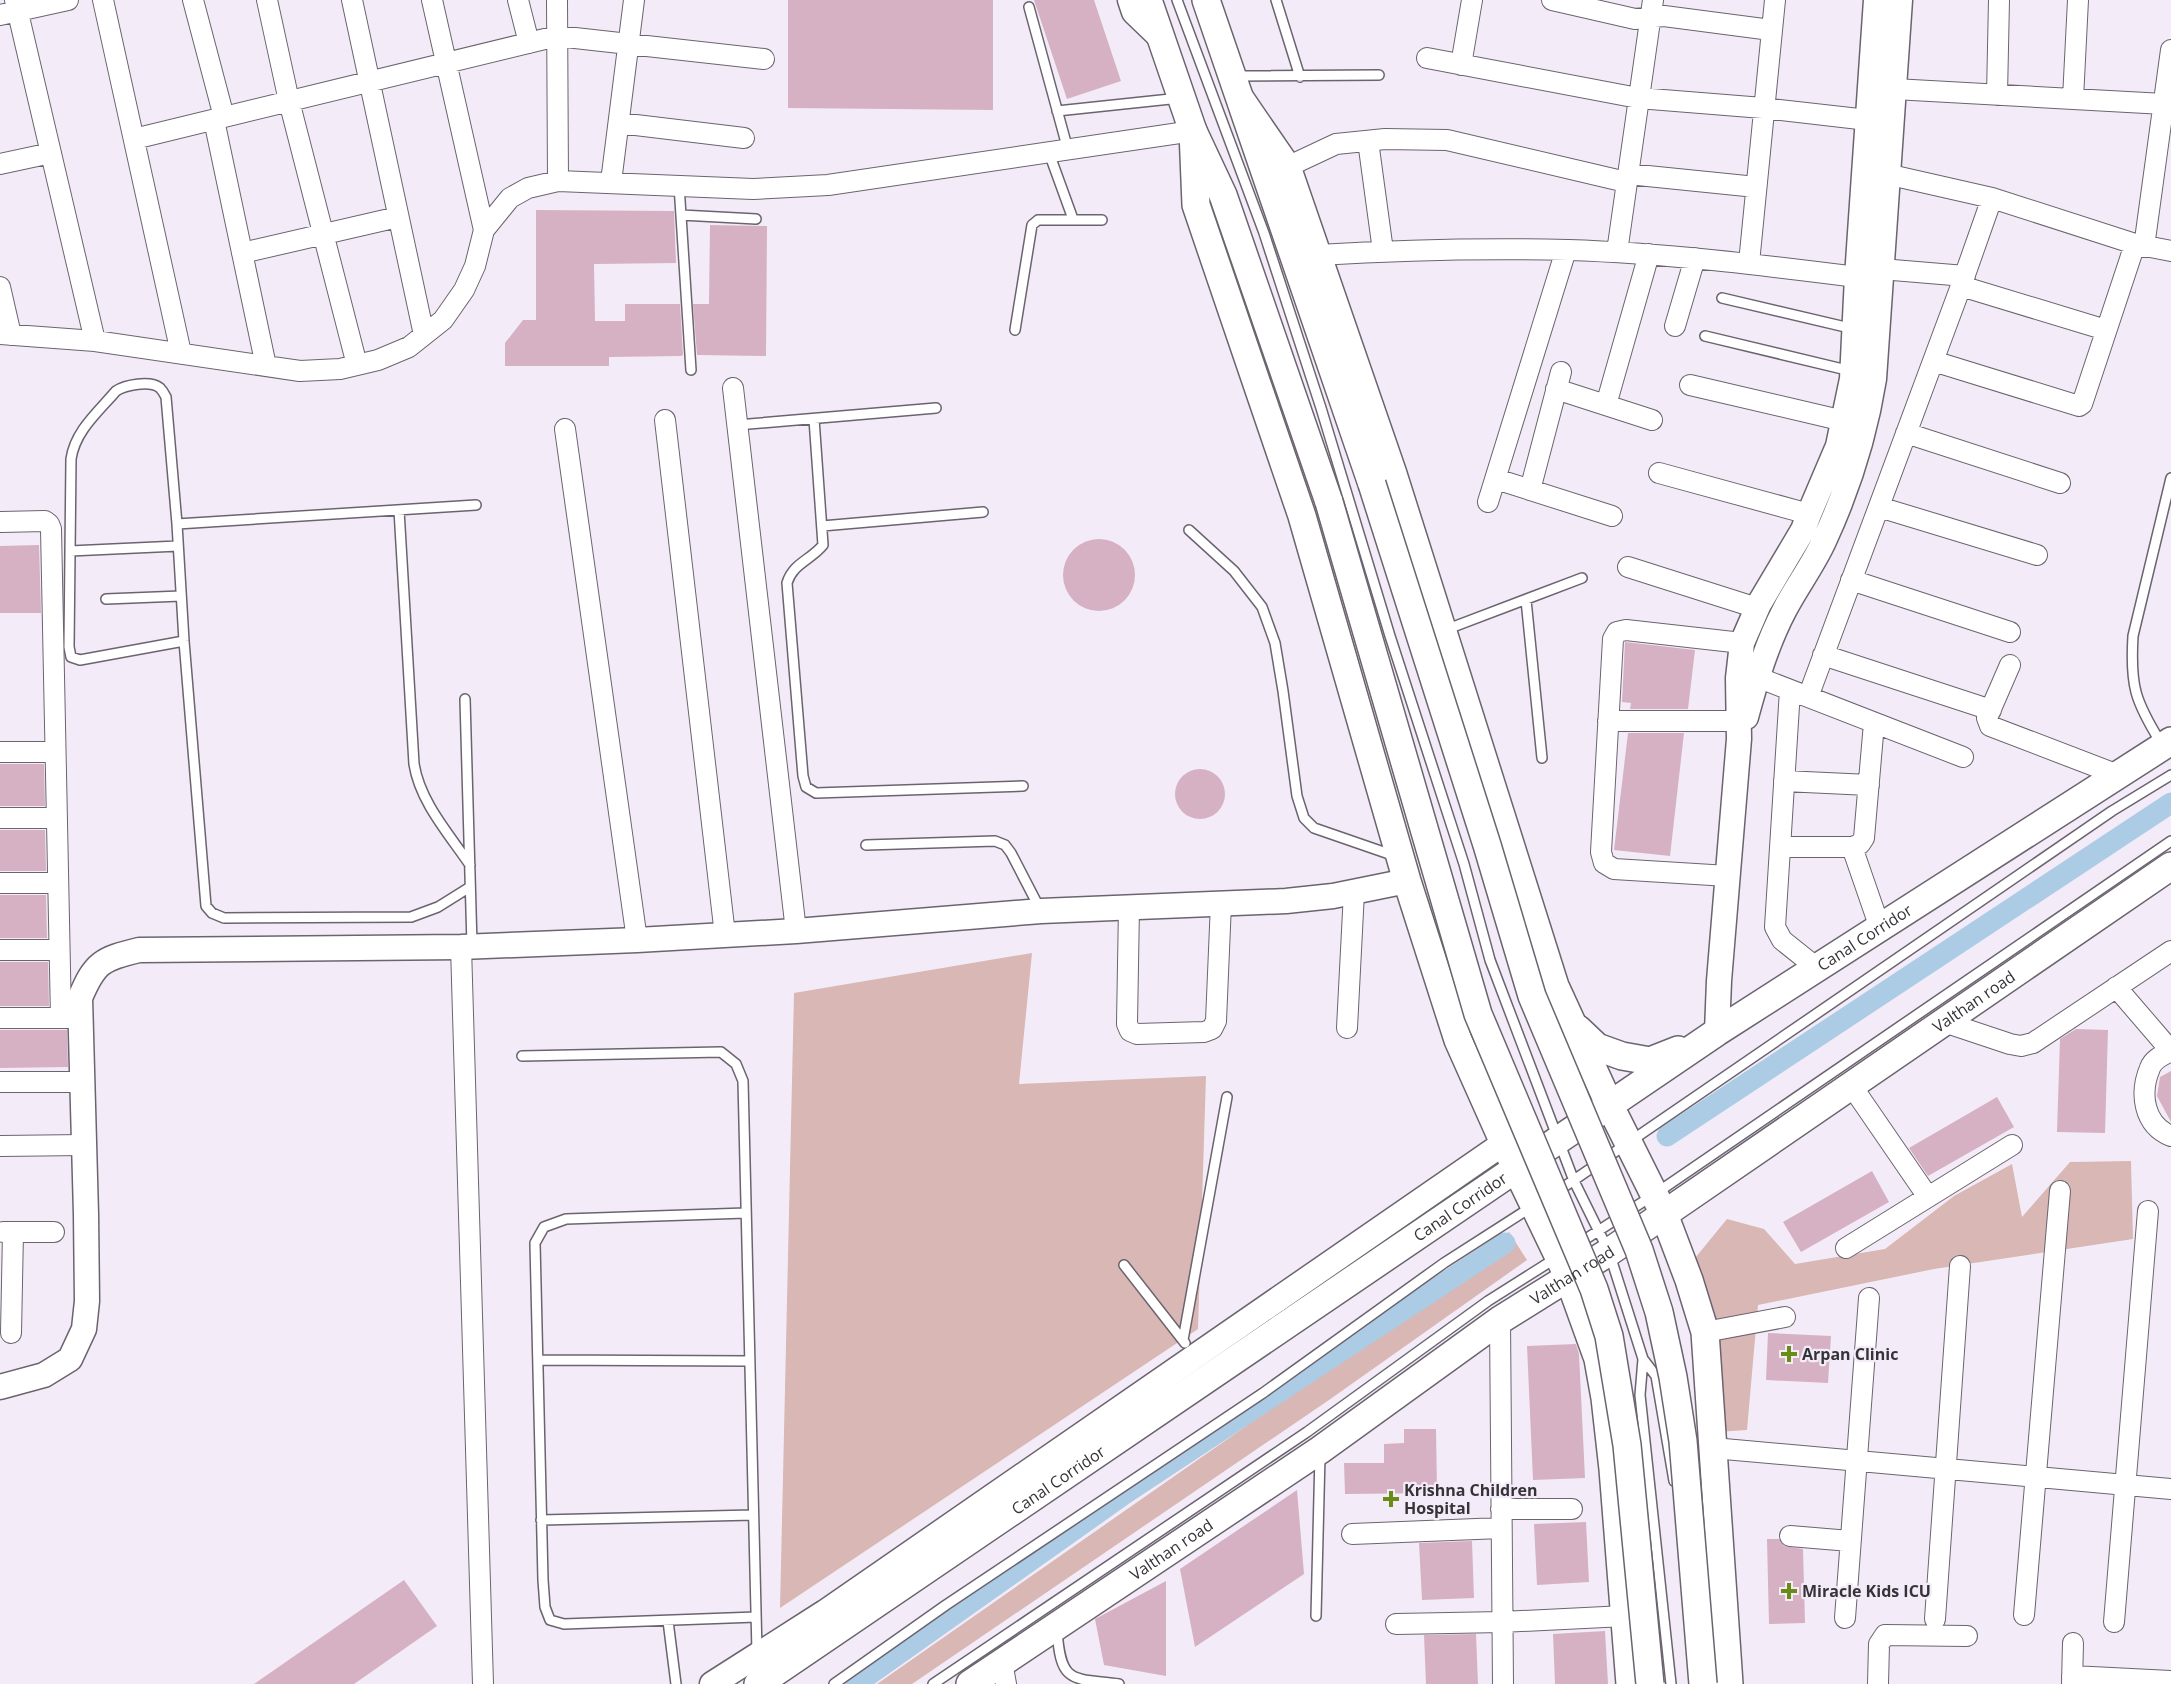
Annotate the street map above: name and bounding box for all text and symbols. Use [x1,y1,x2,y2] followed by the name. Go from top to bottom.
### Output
[1813,899,1917,976] street label: Canal Corridor
[1928,965,2019,1038] street label: Valthan road
[1409,1167,1512,1246] street label: Canal Corridor
[1526,1240,1618,1310] street label: Valthan road
[1802,1343,1898,1365] place label: Arpan Clinic
[1780,1345,1798,1363] marker: Arpan Clinic
[1007,1440,1110,1520] street label: Canal Corridor
[1404,1479,1537,1519] place label: Krishna Children Hospital
[1382,1490,1400,1508] marker: Krishna Children Hospital
[1125,1514,1217,1585] street label: Valthan road
[1802,1580,1931,1602] place label: Miracle Kids ICU
[1780,1582,1798,1600] marker: Miracle Kids ICU

